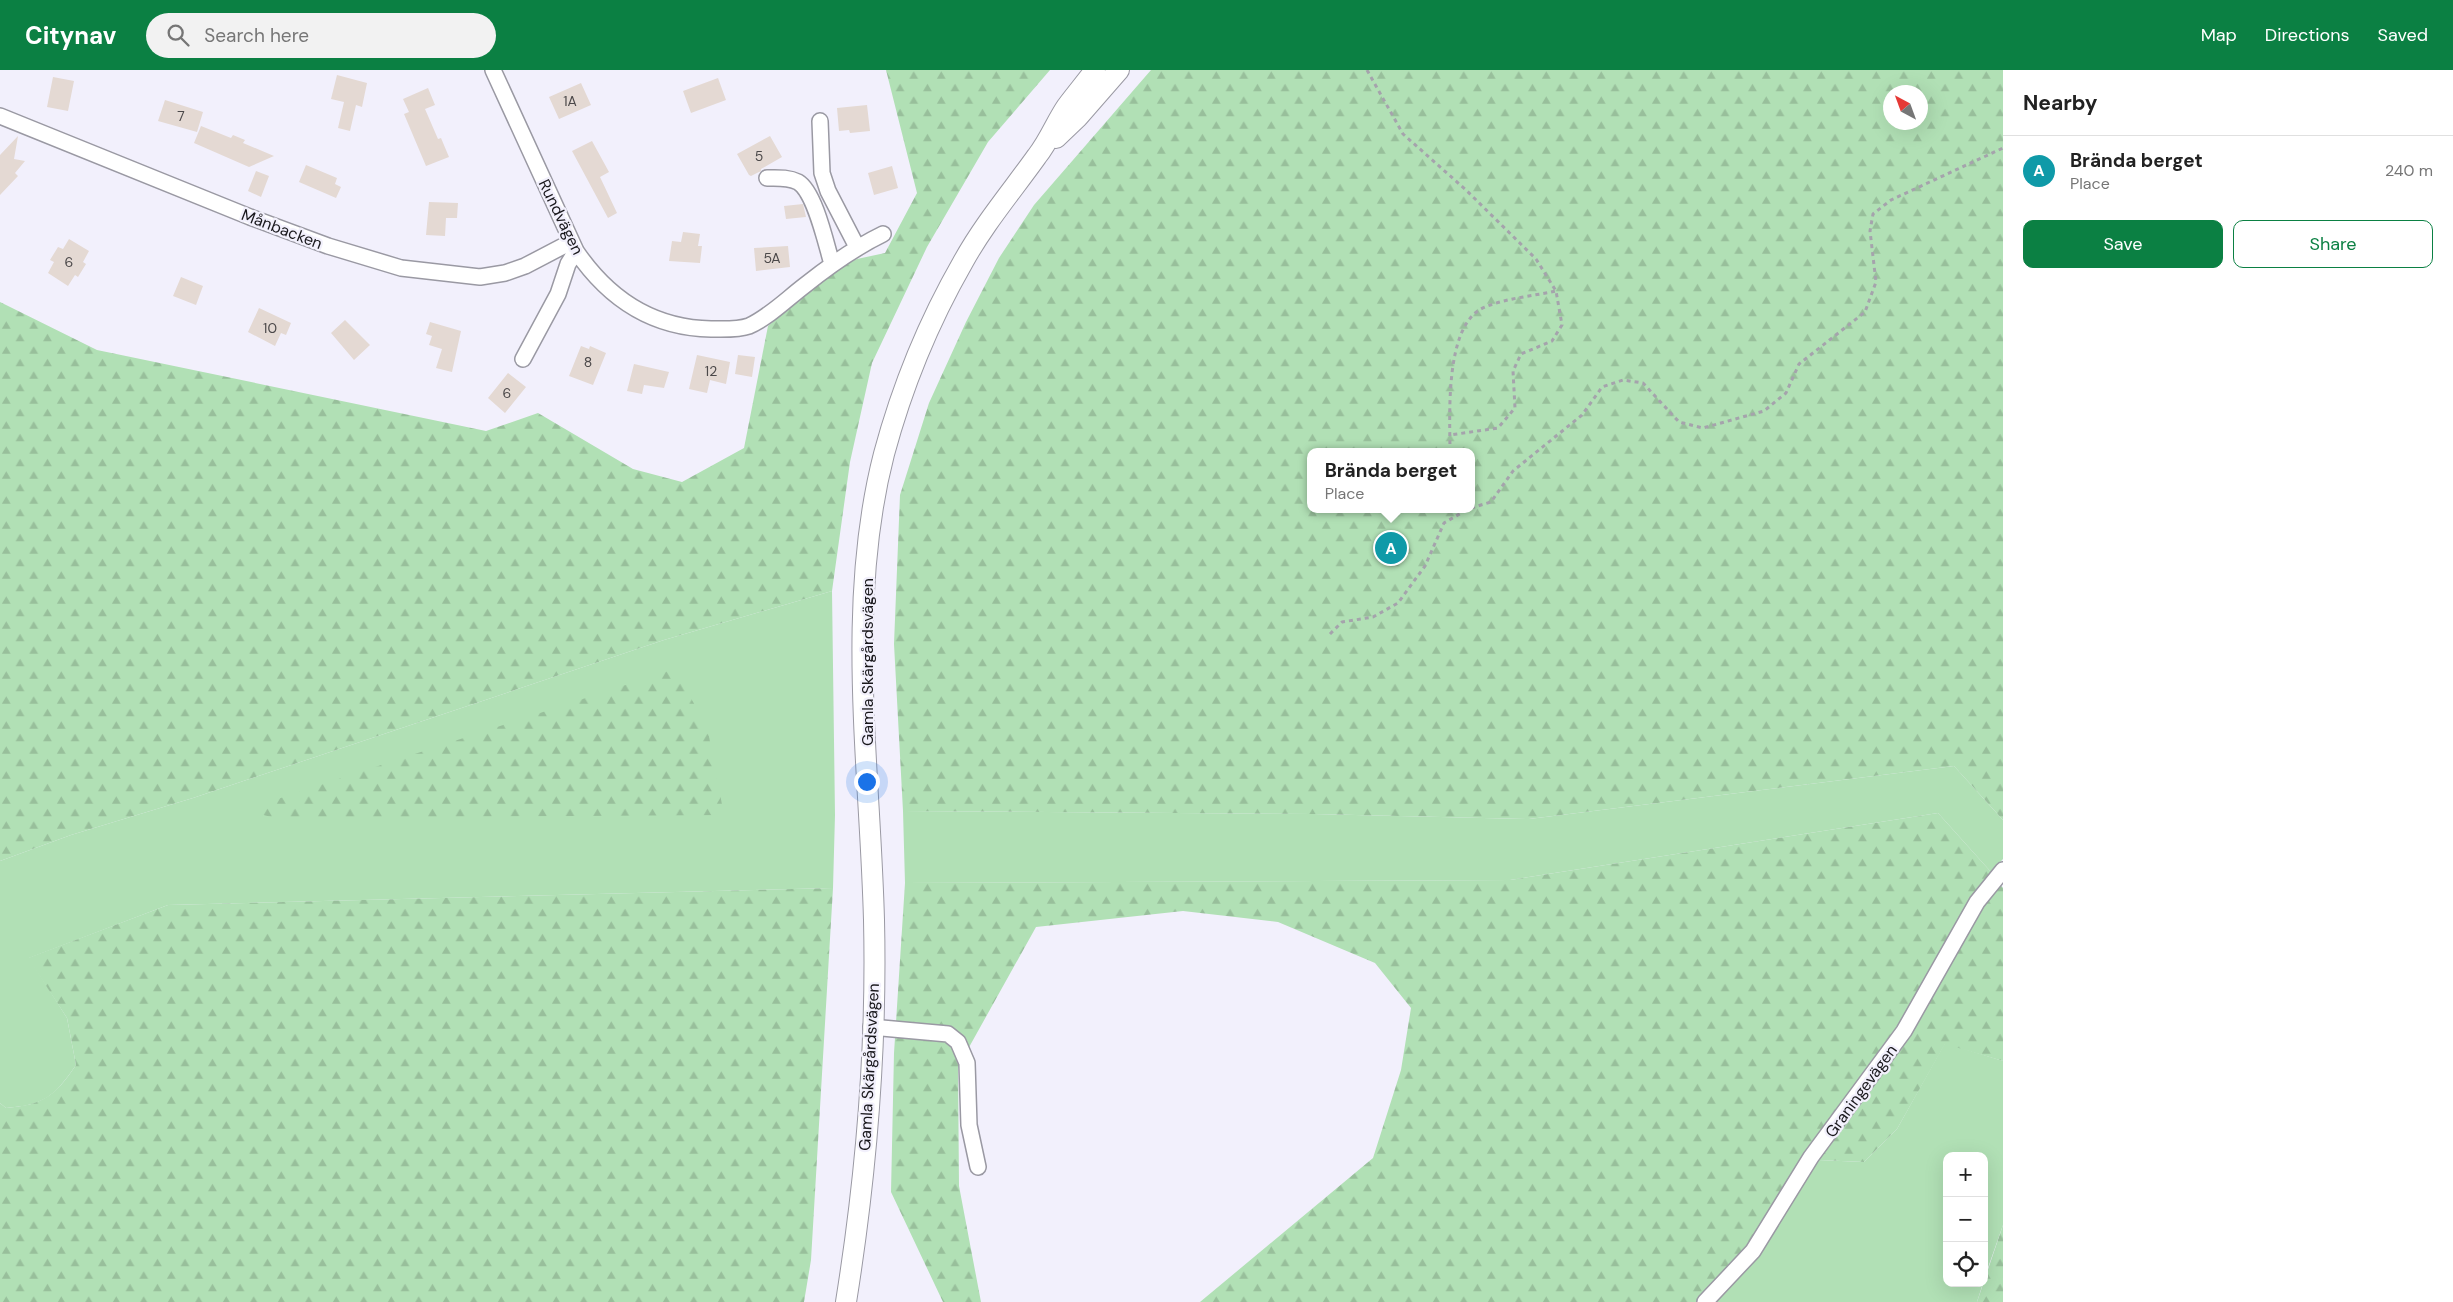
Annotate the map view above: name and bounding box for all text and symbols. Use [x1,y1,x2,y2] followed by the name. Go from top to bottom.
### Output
[146,13,496,58] search box
[25,20,116,51] text: Citynav
[164,21,192,49] icon: search
[204,23,309,48] text: Search here
[2201,23,2237,47] text: Map
[2265,23,2350,47] text: Directions
[2378,23,2428,47] text: Saved
[1883,85,1928,130] north arrow
[2023,89,2097,117] text: Nearby
[563,92,577,110] house number: 1A
[177,107,185,125] house number: 7
[755,147,763,165] house number: 5
[2070,148,2203,173] text: Brända berget
[2033,160,2045,181] text: A
[2385,160,2433,181] text: 240 m
[2070,173,2110,194] text: Place
[534,176,588,258] street label: Rundvägen
[239,204,325,254] street label: Månbacken
[2023,220,2223,268] button: Save
[2233,220,2433,268] button: Share
[763,249,781,267] house number: 5A
[65,253,73,271] house number: 6
[263,319,277,337] house number: 10
[584,353,592,371] house number: 8
[705,362,717,380] house number: 12
[503,384,511,402] house number: 6
[1307,448,1475,513] popup
[1325,458,1457,483] text: Brända berget
[1325,483,1364,504] text: Place
[1375,529,1407,567] pin: A
[857,578,878,746] street label: Gamla Skärgårdsvägen
[854,769,880,795] your location
[854,983,884,1151] street label: Gamla Skärgårdsvägen
[1820,1040,1902,1142] street label: Graningevägen
[1943,1152,1988,1287] map controls
[1943,1152,1988,1197] button: +
[1943,1197,1988,1242] button: −
[1943,1242,1988,1287] button: locate

